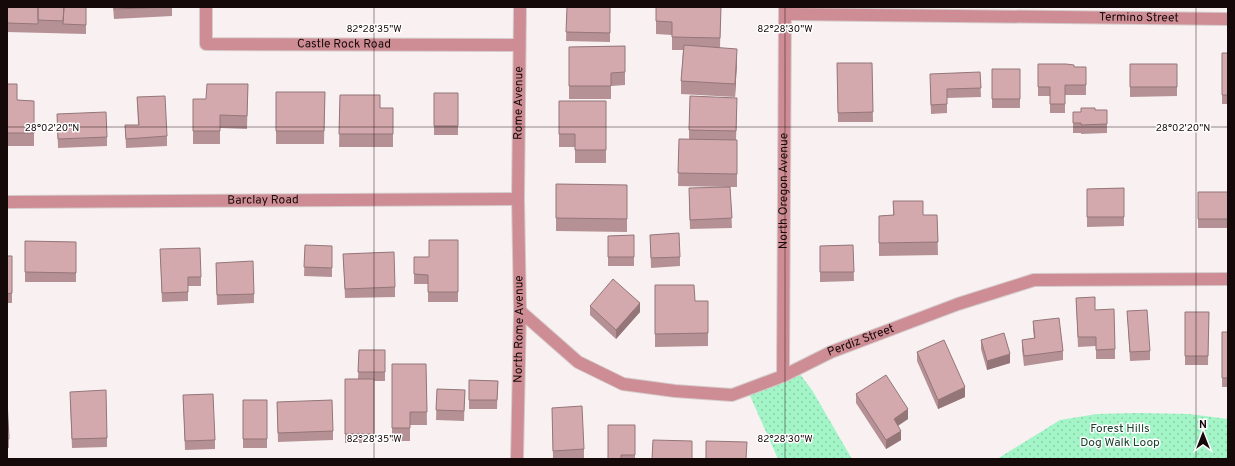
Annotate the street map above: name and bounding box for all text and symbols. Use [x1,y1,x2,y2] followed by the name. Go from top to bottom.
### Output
[1099,10,1179,26] street label: Termino Street
[346,23,402,36] text: 82°28'35"W
[757,23,813,36] text: 82°28'30"W
[297,36,391,53] street label: Castle Rock Road
[511,66,527,140] street label: Rome Avenue
[25,122,79,135] text: 28°02'20"N
[1156,122,1210,135] text: 28°02'20"N
[776,133,792,249] street label: North Oregon Avenue
[227,192,299,209] street label: Barclay Road
[511,275,528,383] street label: North Rome Avenue
[825,321,897,361] street label: Perdiz Street
[1183,414,1223,454] north arrow
[1199,418,1207,432] text: N
[1080,421,1160,451] park label: Forest Hills Dog Walk Loop
[346,433,402,446] text: 82°28'35"W
[757,433,813,446] text: 82°28'30"W

